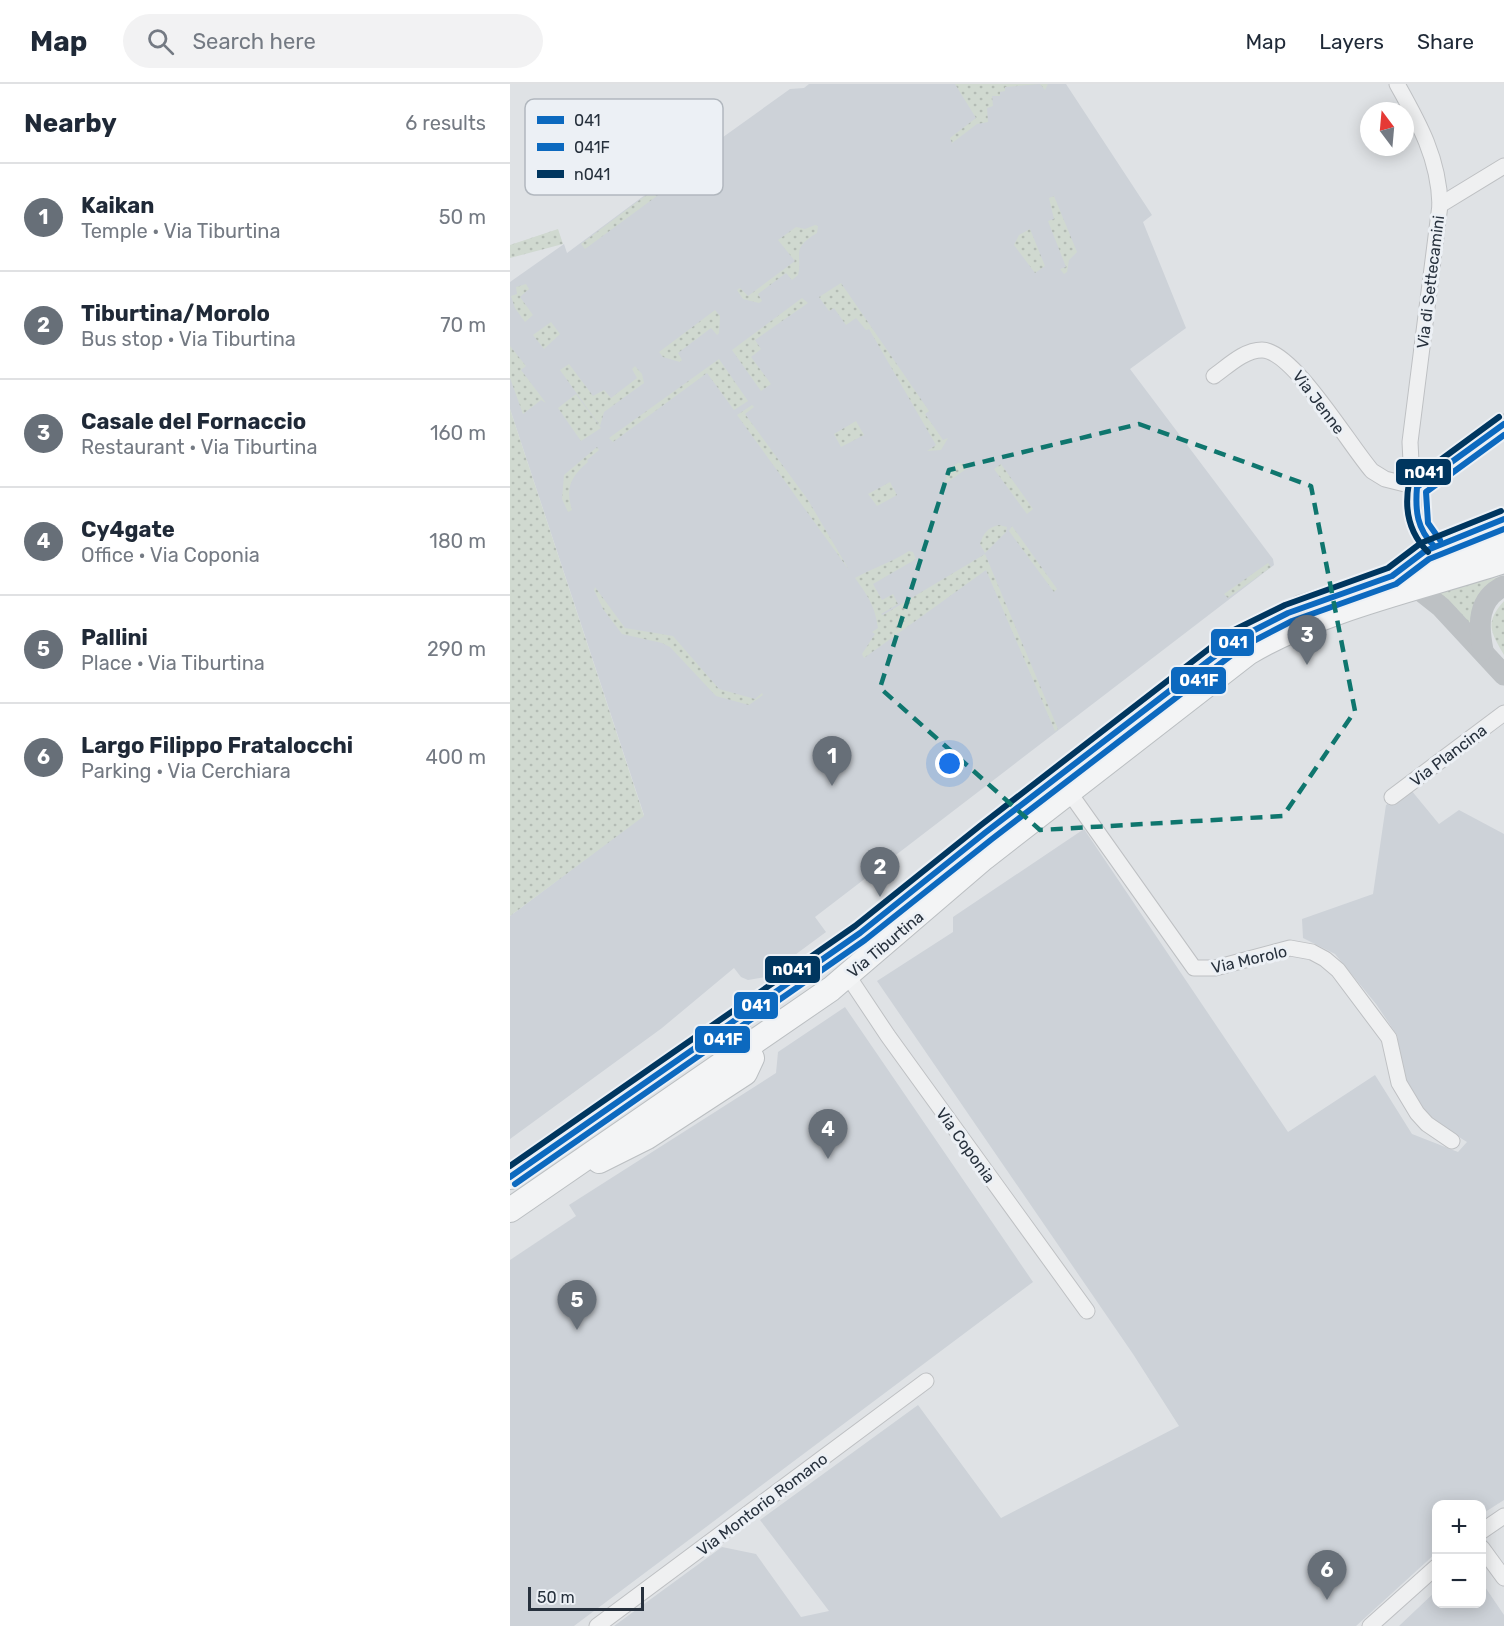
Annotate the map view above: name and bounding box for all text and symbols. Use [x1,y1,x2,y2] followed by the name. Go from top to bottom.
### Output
[123,14,543,68] search box
[30,25,87,58] text: Map
[144,25,177,58] icon: search
[192,28,316,55] text: Search here
[1245,29,1286,54] text: Map
[1319,29,1384,54] text: Layers
[1417,29,1474,54] text: Share
[525,99,723,195] legend
[1360,102,1414,156] north arrow
[24,108,117,139] text: Nearby
[405,111,486,135] text: 6 results
[574,111,601,130] text: 041
[574,138,610,157] text: 041F
[574,165,610,184] text: n041
[81,192,154,219] text: Kaikan
[39,205,48,229] text: 1
[439,205,486,229] text: 50 m
[1413,214,1448,350] street label: Via di Settecamini
[81,219,281,243] text: Temple · Via Tiburtina
[81,300,270,327] text: Tiburtina/Morolo
[37,313,50,337] text: 2
[440,313,486,337] text: 70 m
[81,327,296,351] text: Bus stop · Via Tiburtina
[1289,367,1349,438] street label: Via Jenne
[81,408,306,435] text: Casale del Fornaccio
[37,421,50,445] text: 3
[430,421,486,445] text: 160 m
[81,435,317,459] text: Restaurant · Via Tiburtina
[1395,458,1452,486] line badge: n041
[1404,463,1444,482] text: n041
[81,516,175,543] text: Cy4gate
[37,529,50,553] text: 4
[429,529,486,553] text: 180 m
[81,543,260,567] text: Office · Via Coponia
[1288,616,1326,665] pin: 3
[81,624,148,651] text: Pallini
[1210,628,1255,657] line badge: 041
[1218,633,1248,652] text: 041
[37,637,50,661] text: 5
[427,637,486,661] text: 290 m
[81,651,265,675] text: Place · Via Tiburtina
[1170,666,1227,695] line badge: 041F
[1179,671,1219,690] text: 041F
[1406,720,1490,790] street label: Via Plancina
[81,732,353,759] text: Largo Filippo Fratalocchi
[812,736,852,786] pin: 1
[37,745,50,769] text: 6
[426,745,486,769] text: 400 m
[935,749,964,778] your location
[81,759,291,783] text: Parking · Via Cerchiara
[860,848,899,897] pin: 2
[843,907,927,982] street label: Via Tiburtina
[1209,942,1289,977] street label: Via Morolo
[764,955,821,984] line badge: n041
[772,960,812,979] text: n041
[733,991,779,1020] line badge: 041
[741,996,771,1015] text: 041
[694,1025,751,1054] line badge: 041F
[703,1030,743,1049] text: 041F
[932,1104,999,1186] street label: Via Coponia
[808,1110,848,1159] pin: 4
[558,1280,596,1330] pin: 5
[693,1449,831,1560] street label: Via Montorio Romano
[1432,1500,1486,1608] map controls
[1432,1500,1486,1554] button: +
[1308,1550,1346,1600] pin: 6
[1432,1554,1486,1608] button: −
[528,1584,644,1612] scale bar
[537,1588,575,1607] text: 50 m

